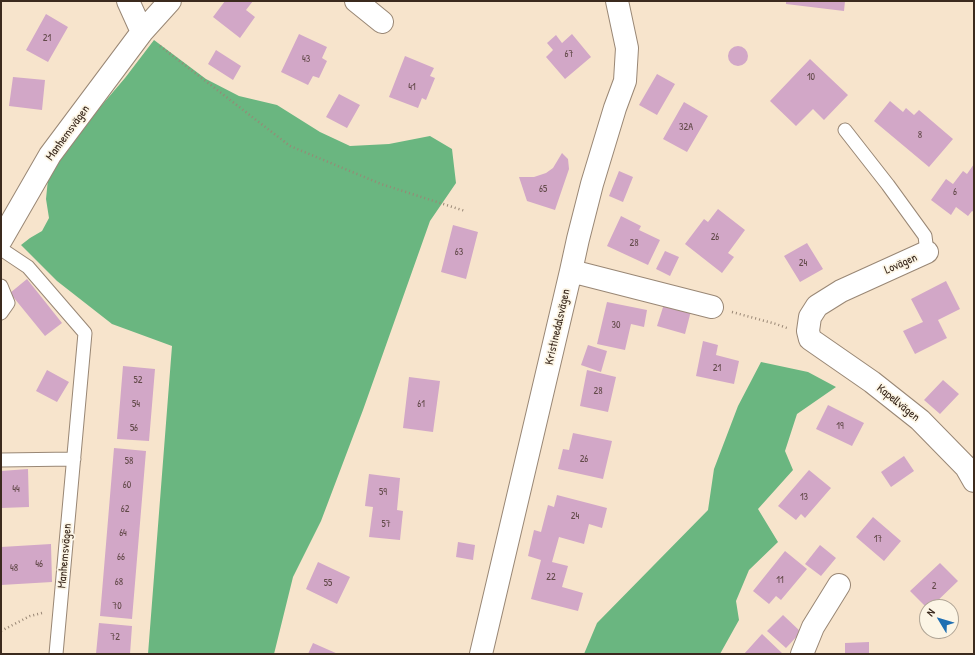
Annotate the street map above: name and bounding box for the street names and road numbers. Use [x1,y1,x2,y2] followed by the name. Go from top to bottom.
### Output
[43,103,93,163] street label: Manhemsvägen
[882,250,920,278] street label: Lovägen
[542,288,574,366] street label: Kristinedalsvägen
[874,381,922,425] street label: Kapellvägen
[55,523,75,589] street label: Manhemsvägen

